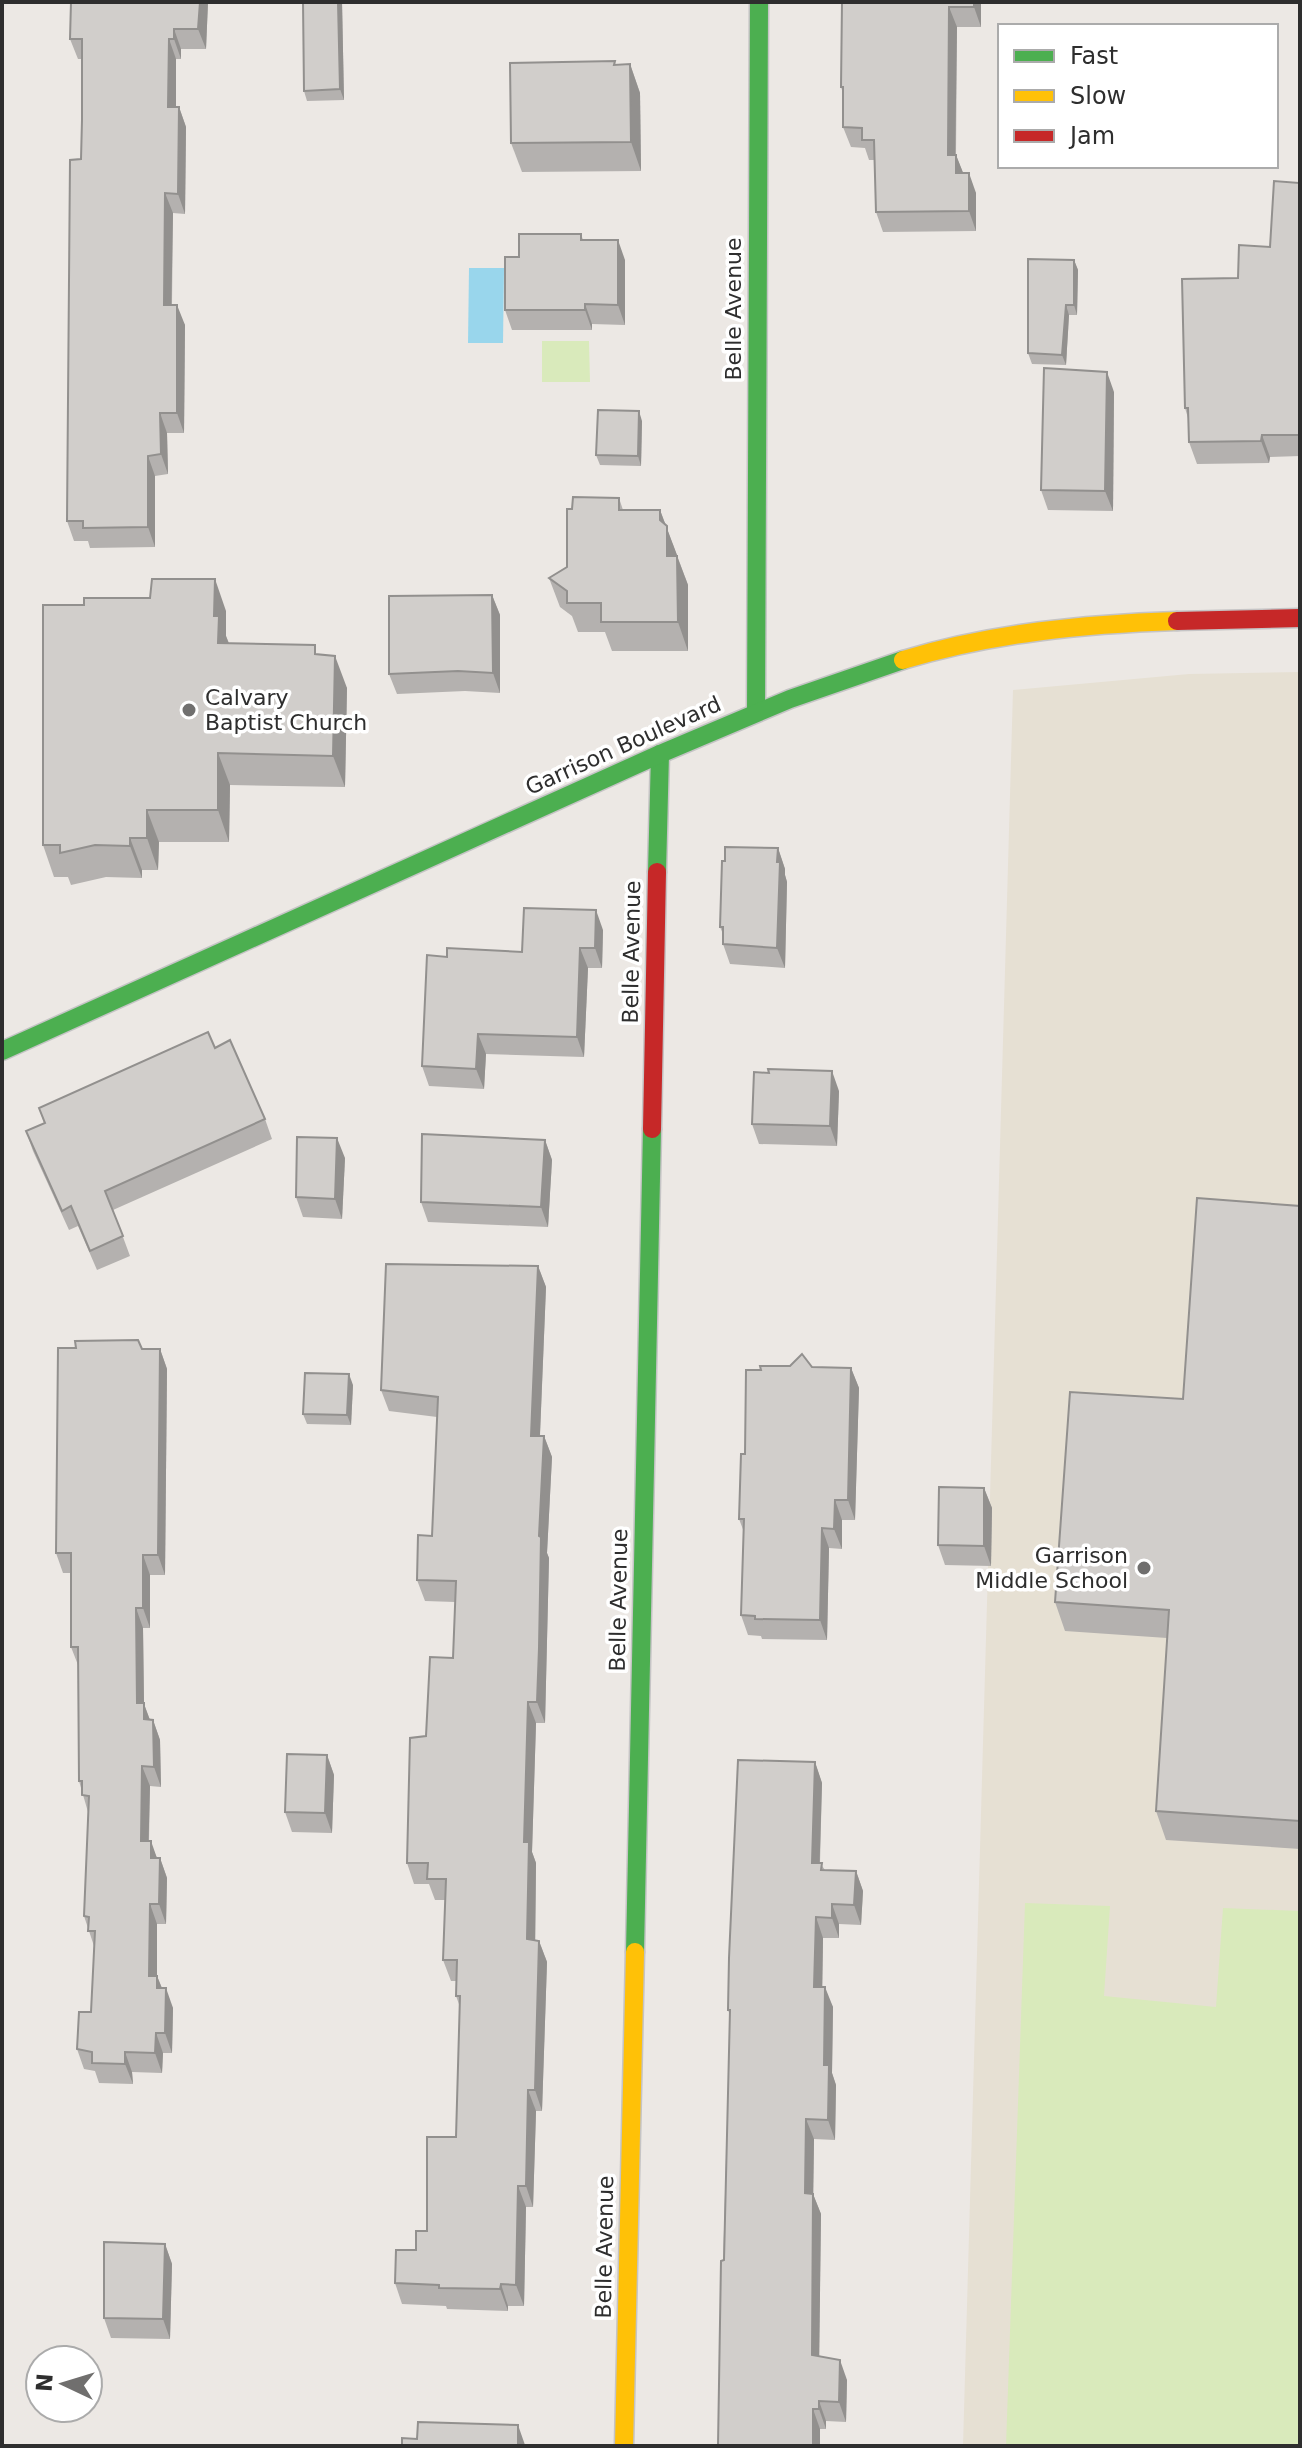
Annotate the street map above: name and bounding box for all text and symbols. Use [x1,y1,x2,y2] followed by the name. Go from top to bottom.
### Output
[998,24,1278,168] legend
[1070,42,1118,70] text: Fast
[1070,82,1126,110] text: Slow
[1068,122,1115,150] text: Jam
[721,237,746,381] street label: Belle Avenue
[205,685,367,735] place label: Calvary Baptist Church
[522,691,725,800] street label: Garrison Boulevard
[180,701,198,719] marker: Calvary Baptist Church
[618,880,645,1024] street label: Belle Avenue
[605,1528,632,1672] street label: Belle Avenue
[975,1543,1128,1593] place label: Garrison Middle School
[1135,1559,1153,1577] marker: Garrison Middle School
[591,2175,618,2319] street label: Belle Avenue
[24,2344,104,2424] north arrow
[31,2373,58,2393] text: N

